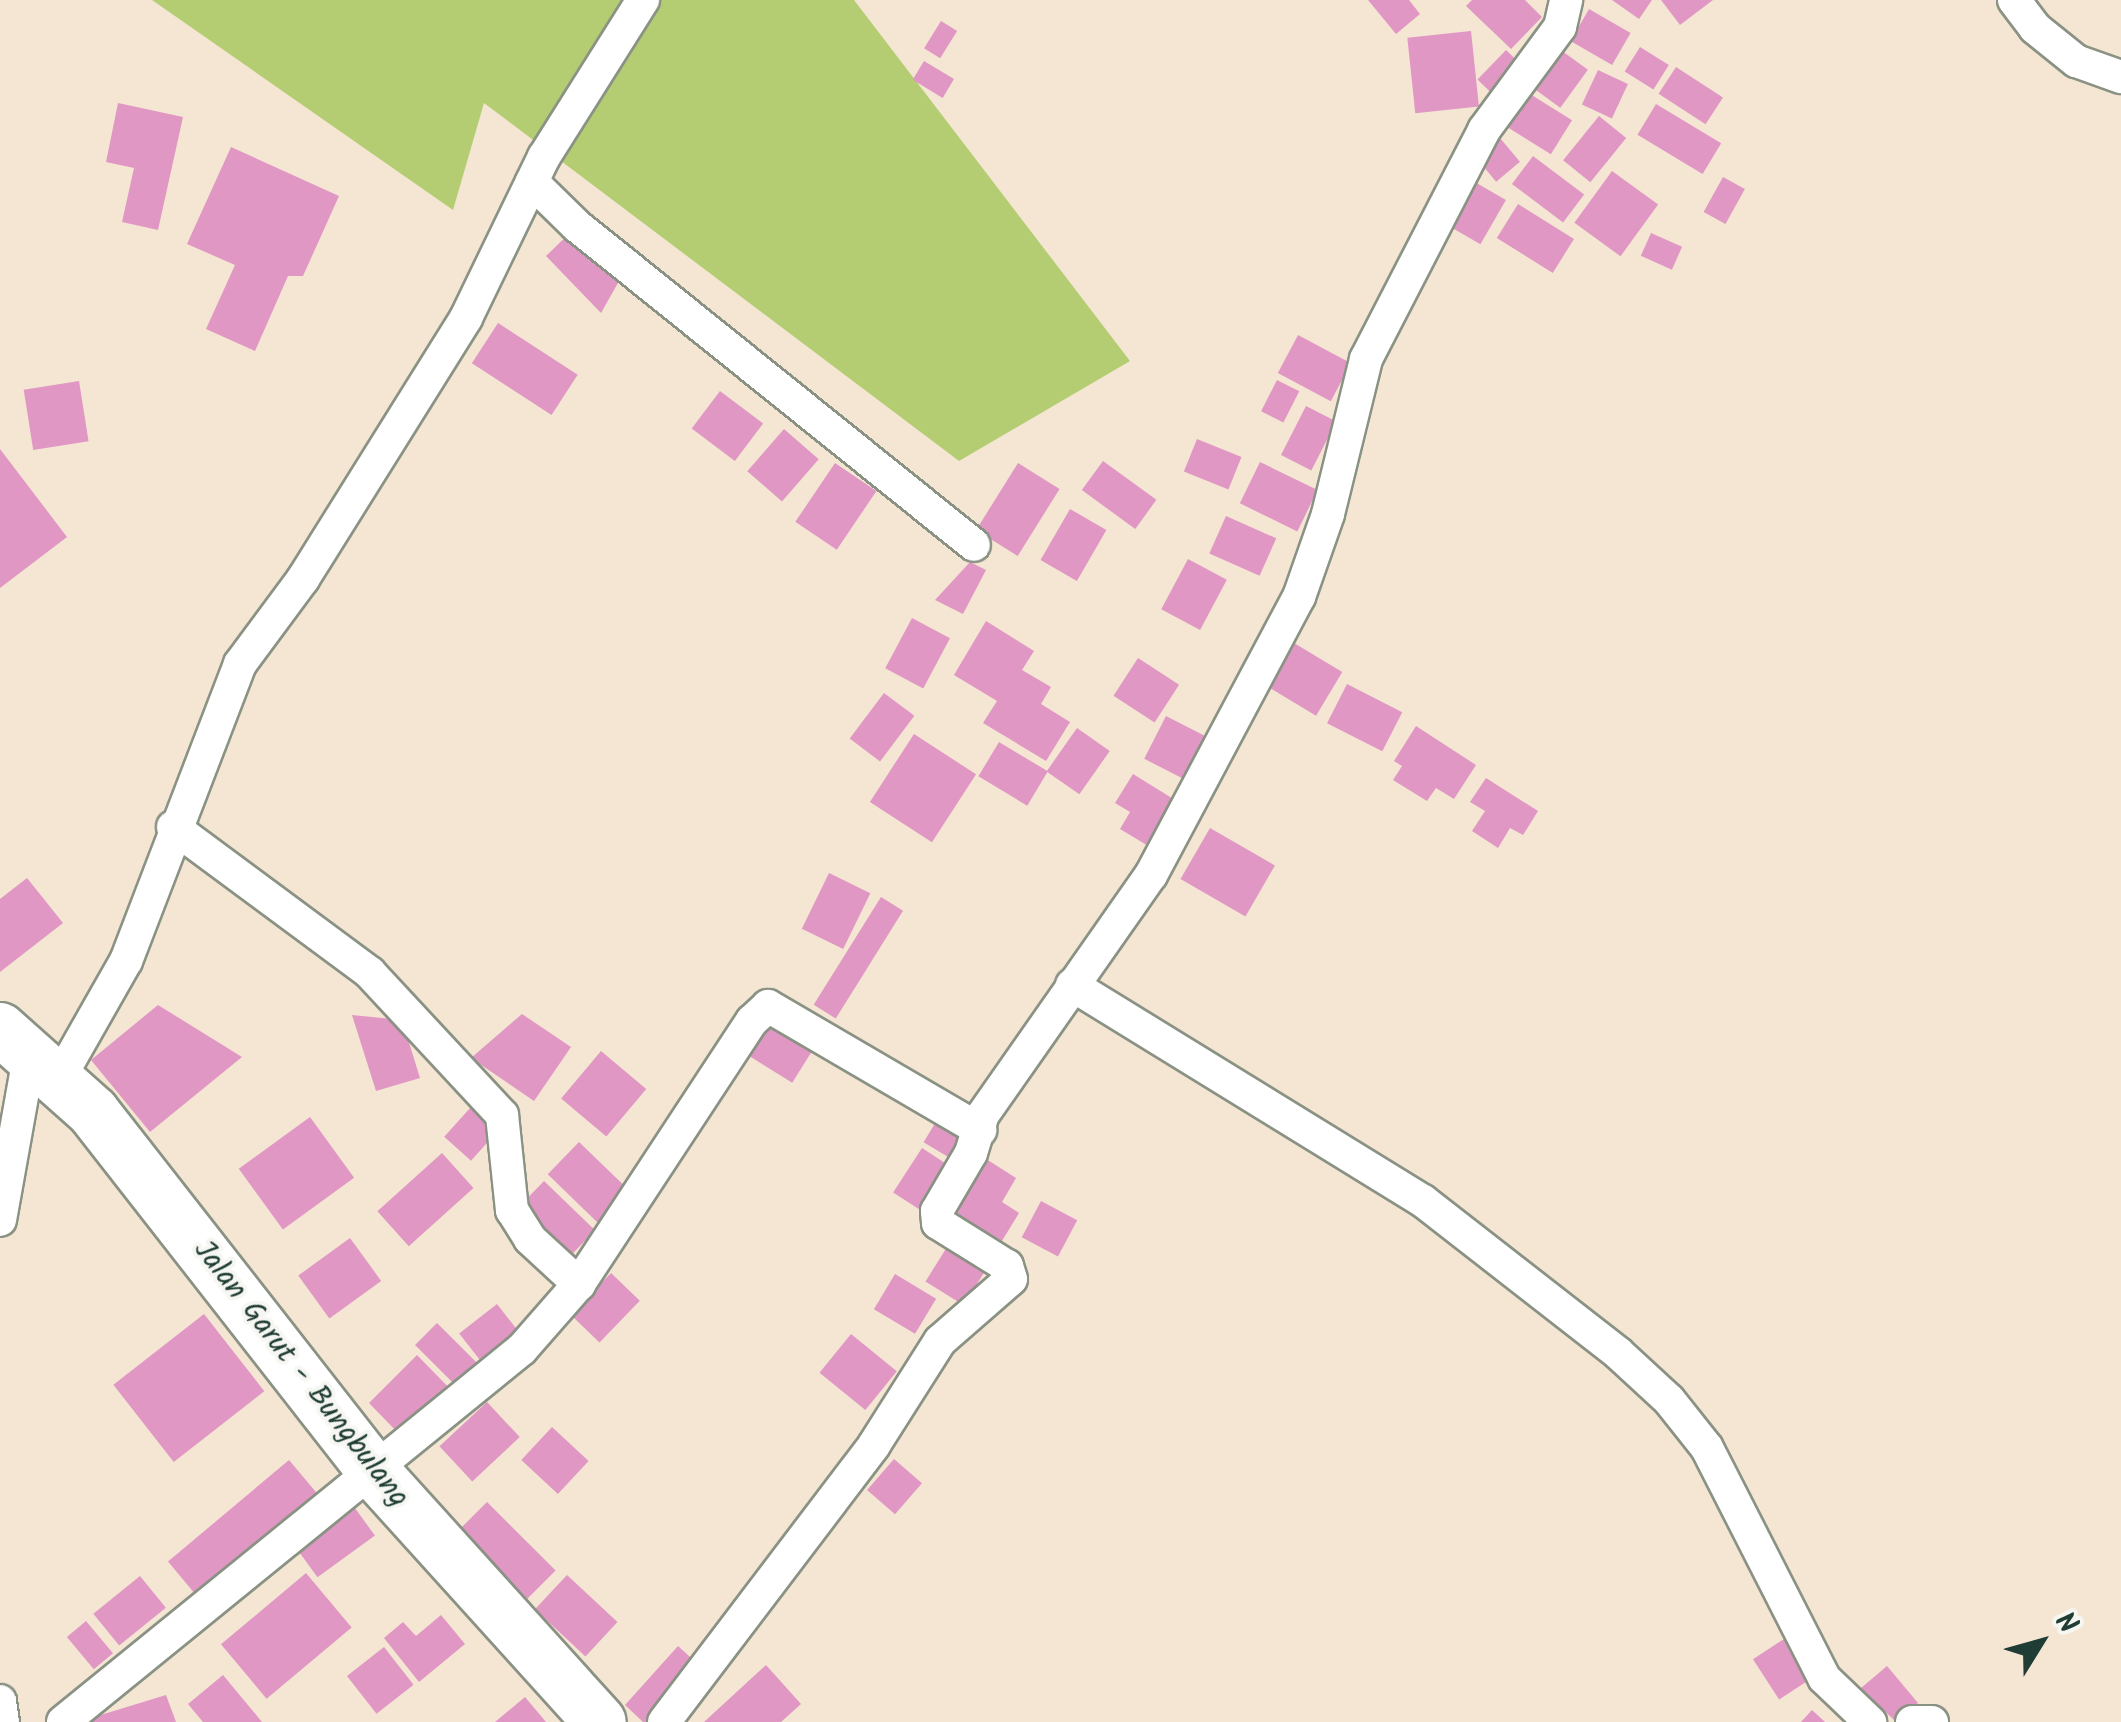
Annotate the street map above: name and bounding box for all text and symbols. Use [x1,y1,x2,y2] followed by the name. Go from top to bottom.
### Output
[185,1233,417,1515] street label: Jalan Garut - Bungbulang
[1991,1592,2091,1692] north arrow
[2042,1603,2089,1644] text: N

